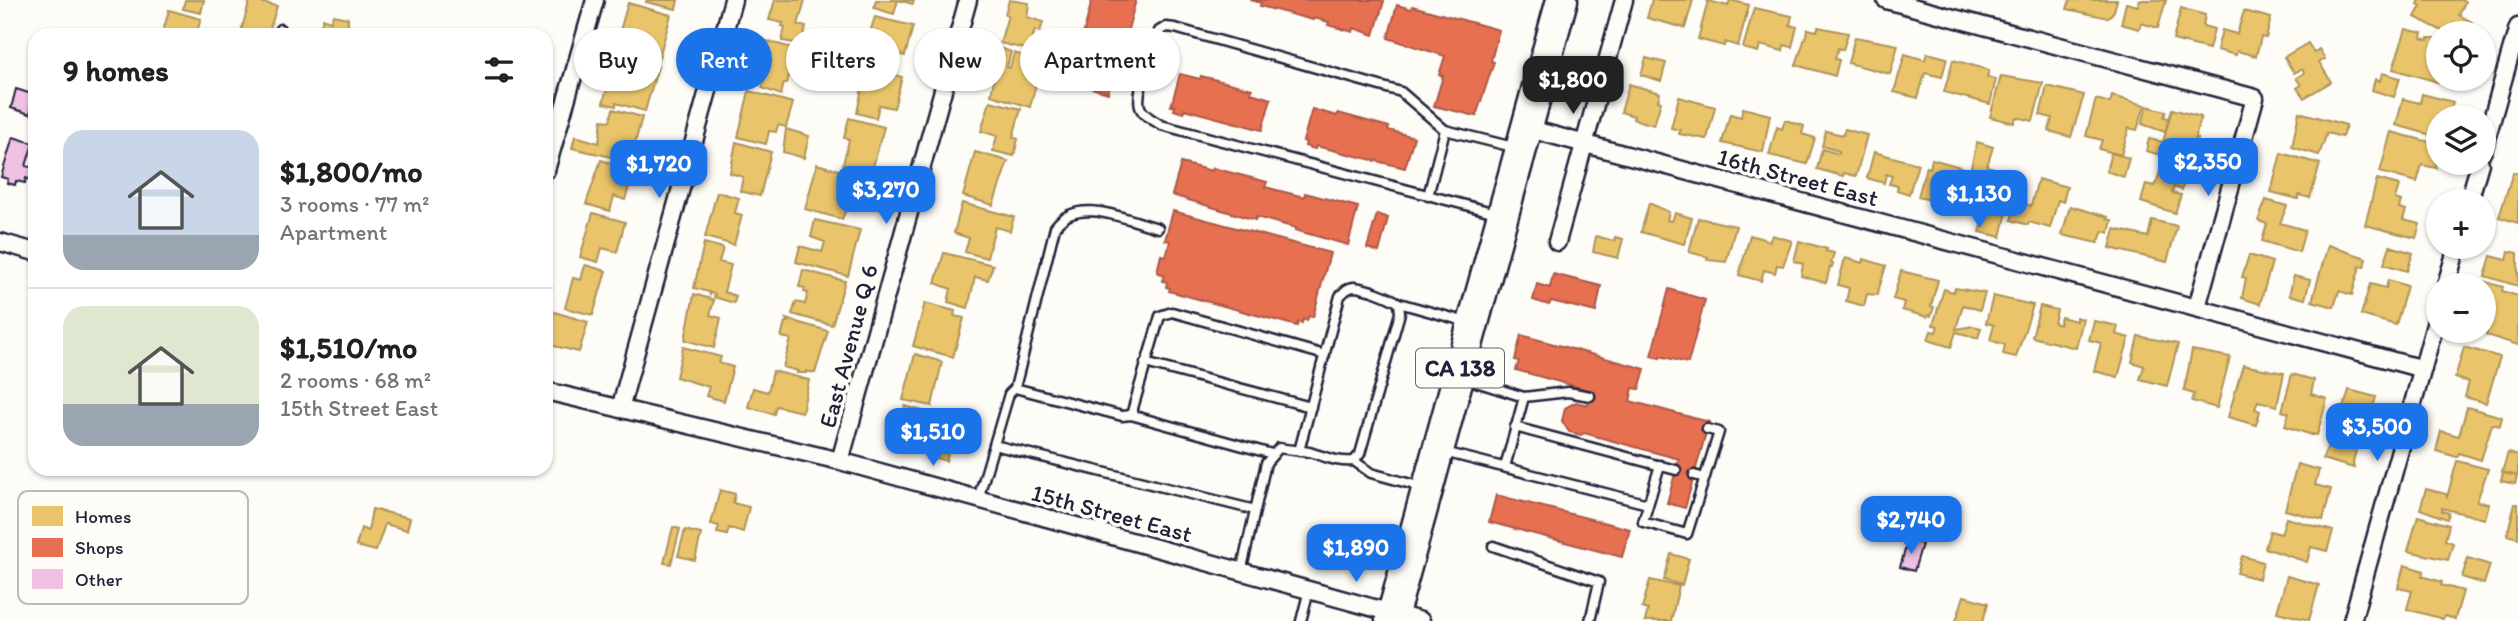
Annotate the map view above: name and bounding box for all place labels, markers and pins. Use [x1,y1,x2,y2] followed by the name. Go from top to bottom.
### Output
[1516,57,1630,116] pin: $1,800
[2151,138,2265,198] pin: $2,350
[602,140,716,200] pin: $1,720
[829,166,943,226] pin: $3,270
[1922,170,2036,230] pin: $1,130
[2320,404,2434,463] pin: $3,500
[876,408,990,468] pin: $1,510
[1854,496,1968,556] pin: $2,740
[1299,524,1413,584] pin: $1,890

